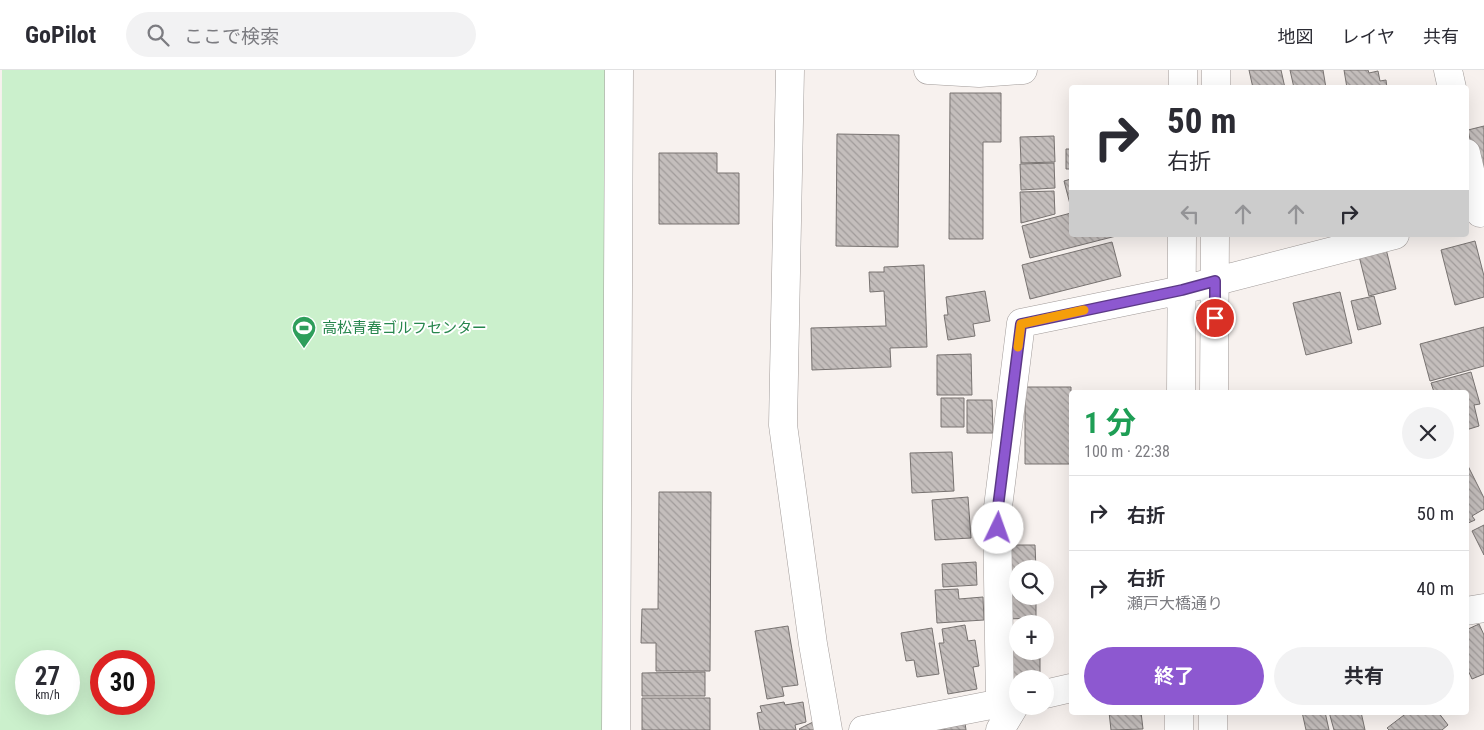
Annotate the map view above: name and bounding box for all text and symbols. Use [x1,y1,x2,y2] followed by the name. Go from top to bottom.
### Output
[126,12,476,57] search box
[25,21,96,49] text: GoPilot
[144,21,172,49] icon: search
[184,25,279,48] text: ここで検索
[1278,26,1314,47] text: 地図
[1342,26,1395,47] text: レイヤ
[1423,26,1459,47] text: 共有
[1167,101,1236,142] text: 50 m
[1084,105,1149,170] icon: right
[1167,149,1211,174] text: 右折
[1176,200,1204,228] icon: left
[1229,200,1257,228] icon: ahead
[1282,200,1310,228] icon: ahead
[1335,200,1363,228] icon: right
[1194,297,1236,339] pin
[1201,304,1229,332] icon: arrive
[291,315,317,349] sports icon: 高松青春ゴルフセンター
[322,319,487,337] place label: 高松青春ゴルフセンター
[1084,405,1136,440] text: 1 分
[1402,407,1454,459] button: close
[1084,442,1170,461] text: 100 m · 22:38
[1084,499,1112,527] icon: right
[971,501,1023,553] position arrow
[1417,502,1454,525] text: 50 m
[1127,504,1165,527] text: 右折
[1009,560,1054,715] map controls
[1009,560,1054,605] button: search
[1127,567,1165,590] text: 右折
[1084,574,1112,602] icon: right
[1417,577,1454,600] text: 40 m
[1127,594,1223,613] text: 瀬戸大橋通り
[1009,615,1054,660] button: +
[1084,647,1264,705] button: 終了
[1274,647,1454,705] button: 共有
[90,650,155,715] speed limit sign: 30
[35,662,60,691] text: 27
[1009,670,1054,715] button: −
[35,688,60,702] text: km/h

